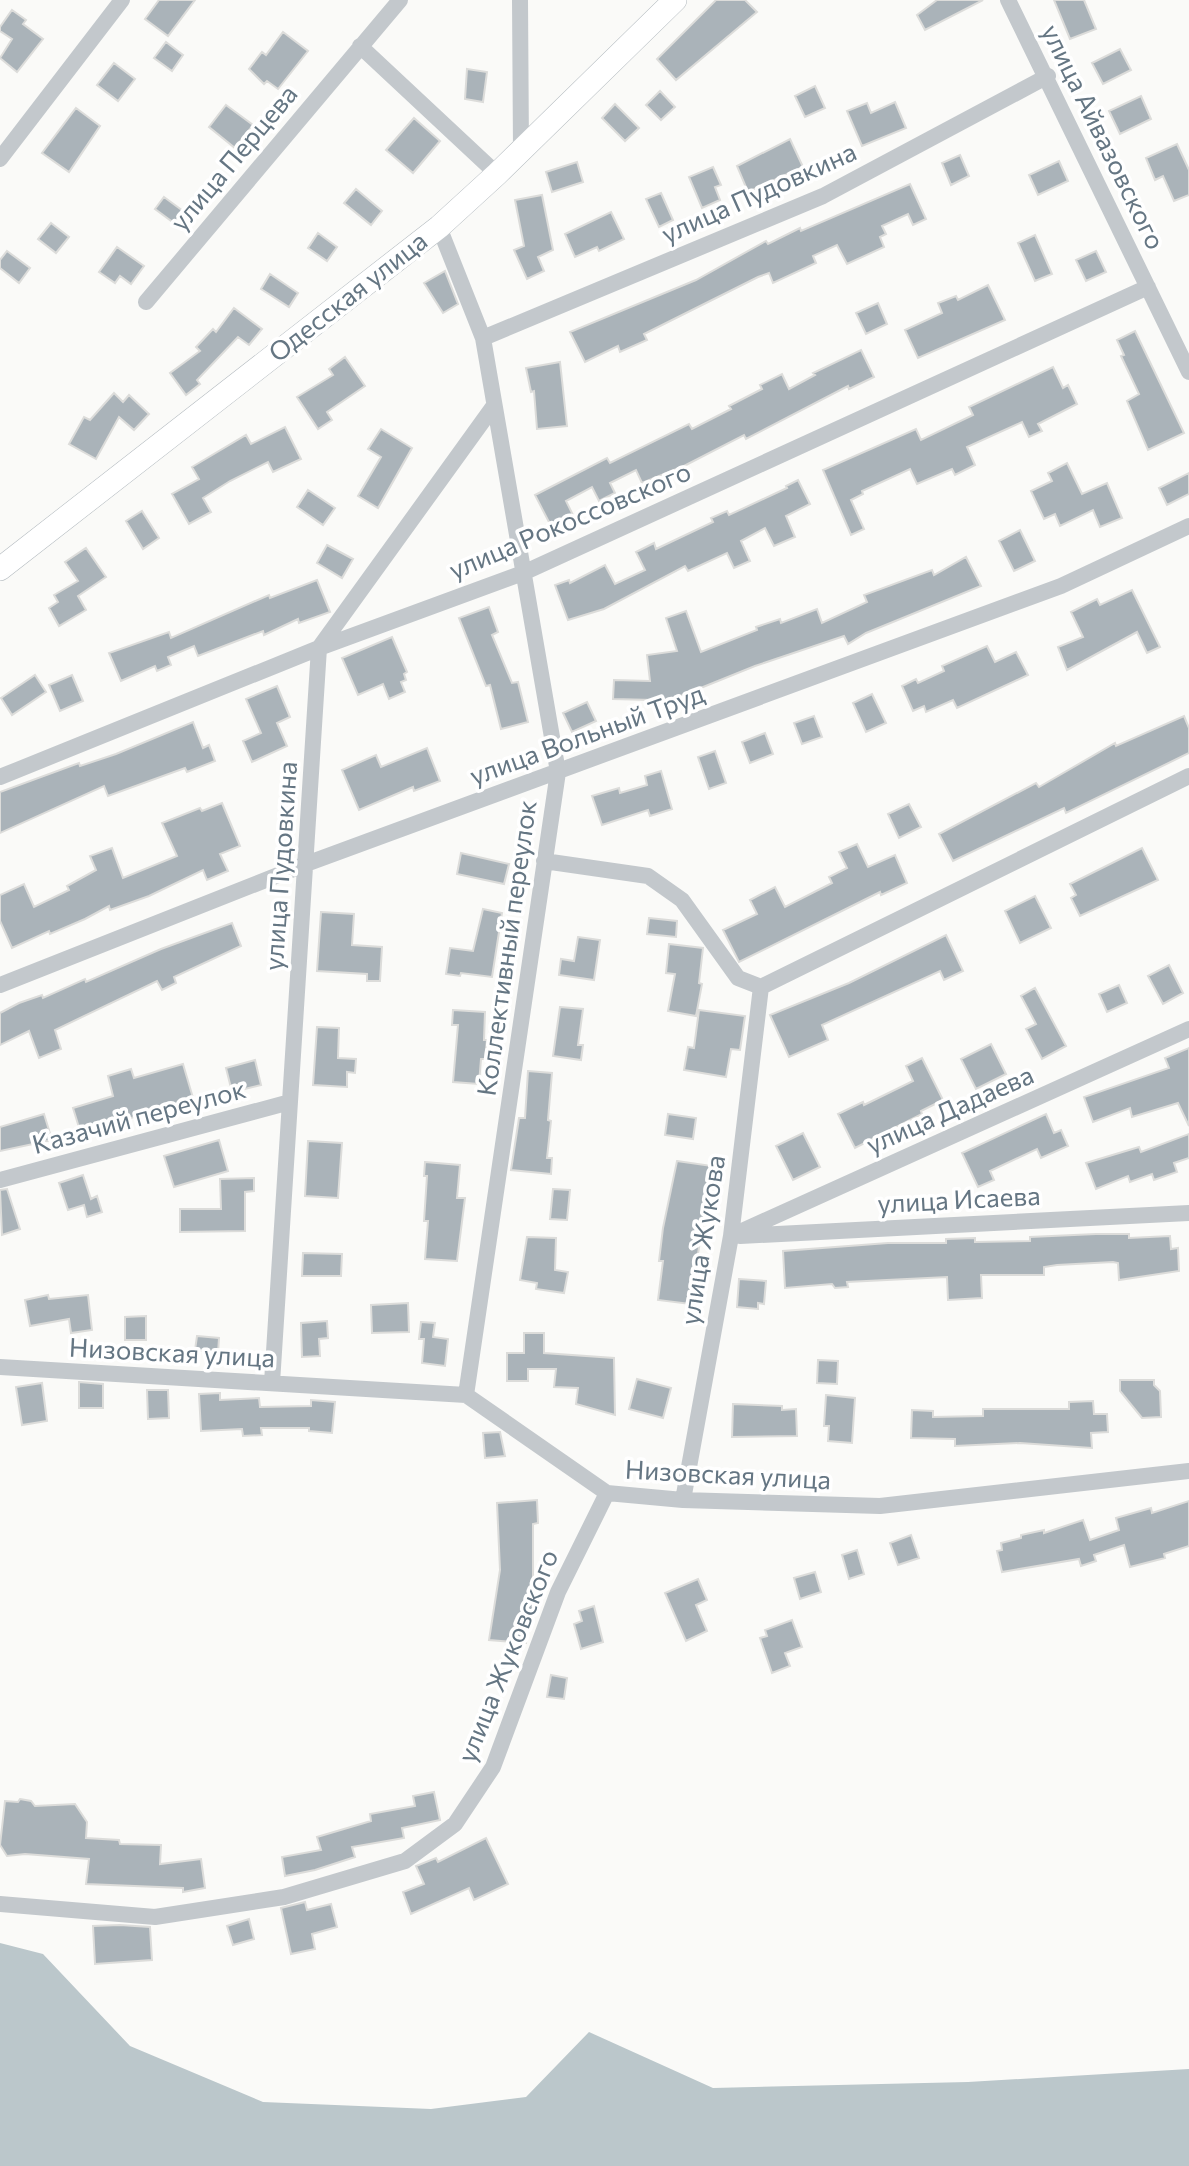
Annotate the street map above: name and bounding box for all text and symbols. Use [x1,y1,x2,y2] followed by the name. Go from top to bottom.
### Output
[1036,19,1172,254] street label: улица Айвазовского
[163,78,303,236] street label: улица Перцева
[656,135,861,248] street label: улица Пудовкина
[262,224,433,367] street label: Одесская улица
[444,455,695,585] street label: улица Рокоссовского
[465,677,708,790] street label: улица Вольный Труд
[257,760,302,972] street label: улица Пудовкина
[469,798,542,1098] street label: Коллективный переулок
[861,1058,1038,1159] street label: улица Дадаева
[28,1072,249,1159] street label: Казачий переулок
[673,1153,730,1327] street label: улица Жукова
[877,1179,1041,1218] street label: улица Исаева
[68,1331,276,1372] street label: Низовская улица
[624,1453,832,1494] street label: Низовская улица
[450,1545,563,1766] street label: улица Жуковского

